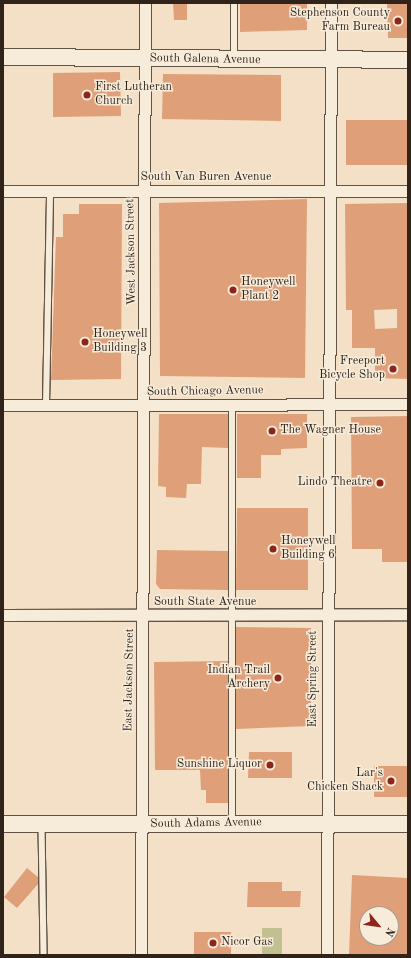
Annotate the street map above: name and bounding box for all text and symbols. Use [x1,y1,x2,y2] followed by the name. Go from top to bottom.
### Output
[290,7,390,35] place label: Stephenson County Farm Bureau
[393,16,403,26] marker: Stephenson County Farm Bureau
[149,52,261,68] street label: South Galena Avenue
[95,81,172,109] place label: First Lutheran Church
[82,90,92,100] marker: First Lutheran Church
[140,171,272,185] street label: South Van Buren Avenue
[124,199,140,305] street label: West Jackson Street
[241,276,296,304] place label: Honeywell Plant 2
[228,285,238,295] marker: Honeywell Plant 2
[93,328,148,356] place label: Honeywell Building 3
[80,337,90,347] marker: Honeywell Building 3
[319,355,385,383] place label: Freeport Bicycle Shop
[388,364,398,374] marker: Freeport Bicycle Shop
[147,384,263,400] street label: South Chicago Avenue
[280,424,381,438] place label: The Wagner House
[267,426,277,436] marker: The Wagner House
[297,476,372,490] place label: Lindo Theatre
[375,478,385,488] marker: Lindo Theatre
[281,535,336,563] place label: Honeywell Building 6
[268,544,278,554] marker: Honeywell Building 6
[154,596,256,610] street label: South State Avenue
[122,628,138,732] street label: East Jackson Street
[307,631,321,727] street label: East Spring Street
[208,664,270,692] place label: Indian Trail Archery
[273,673,283,683] marker: Indian Trail Archery
[177,758,262,772] place label: Sunshine Liquor
[265,760,275,770] marker: Sunshine Liquor
[307,767,383,795] place label: Lar's Chicken Shack
[386,776,396,786] marker: Lar's Chicken Shack
[150,816,262,832] street label: South Adams Avenue
[359,906,399,946] north arrow
[382,925,396,938] text: N
[221,936,273,950] place label: Nicor Gas
[208,938,218,948] marker: Nicor Gas

